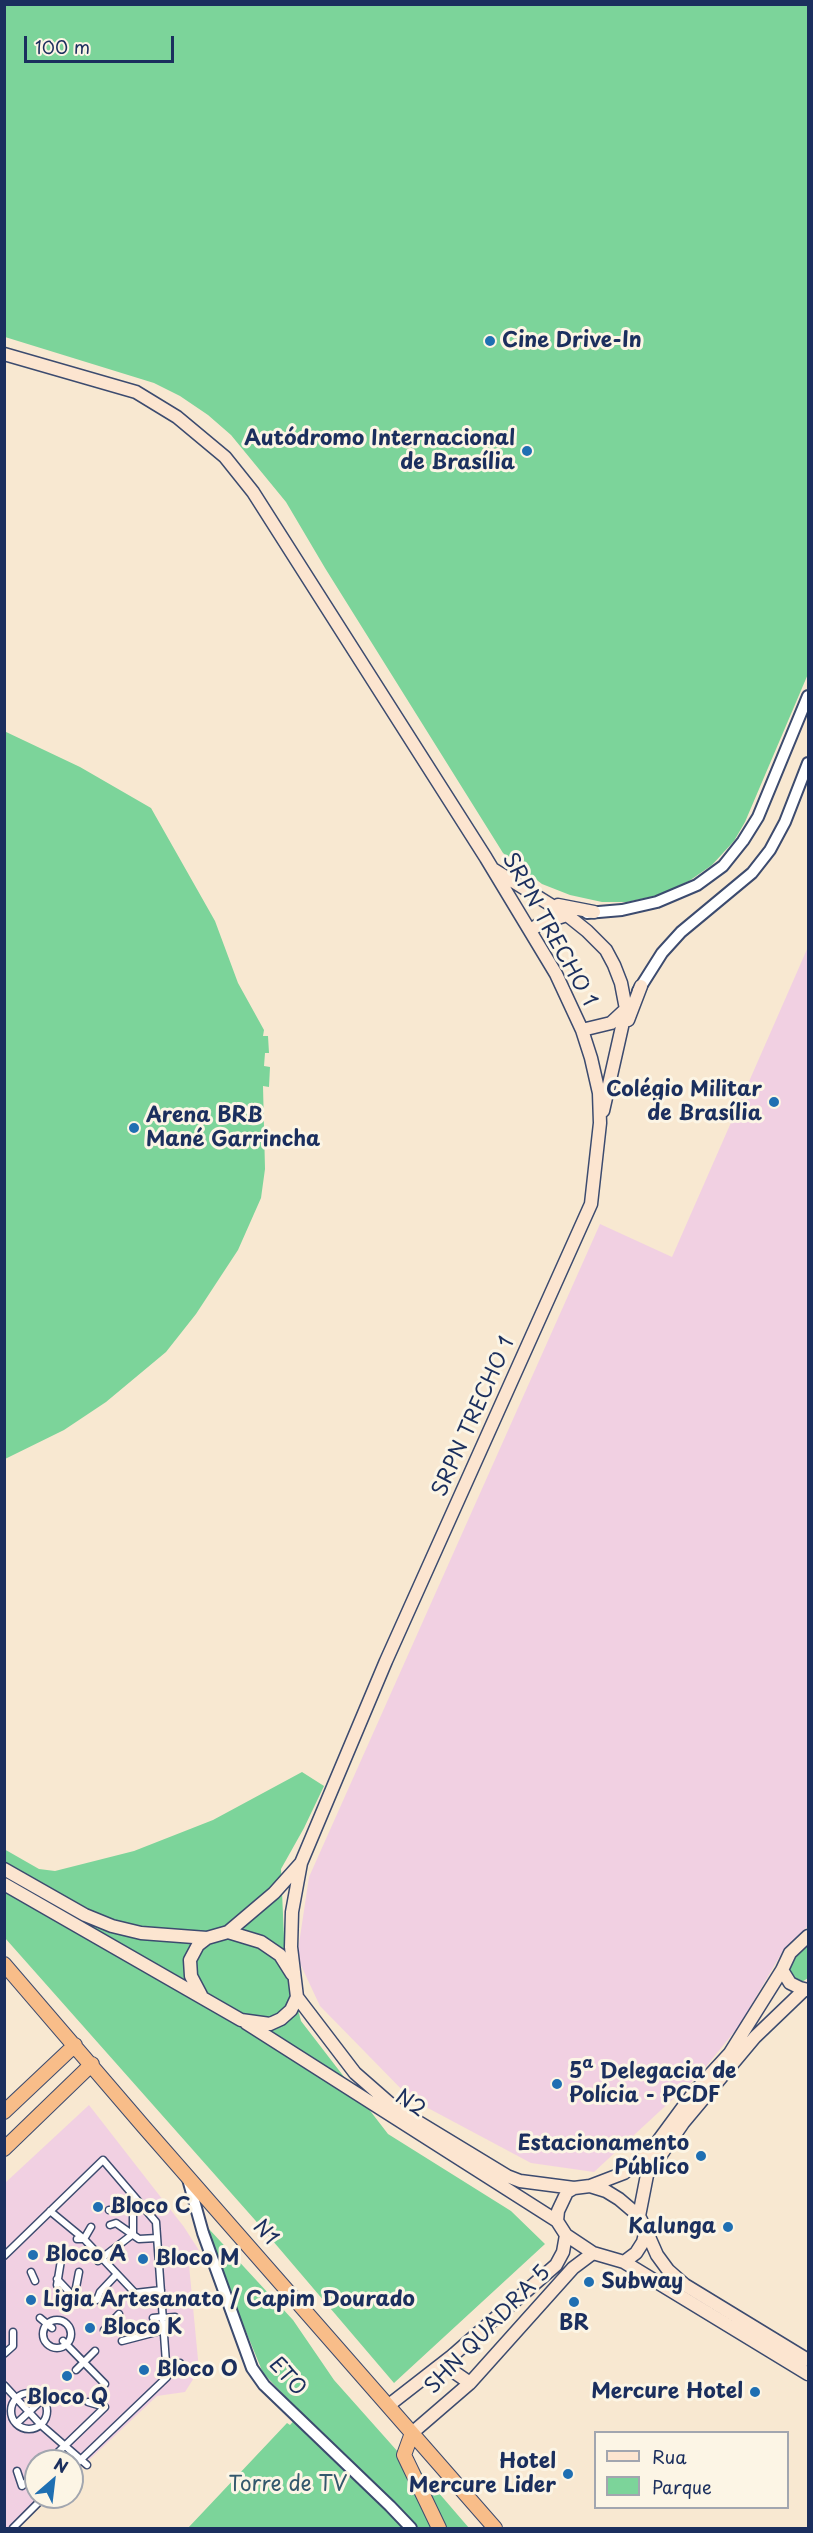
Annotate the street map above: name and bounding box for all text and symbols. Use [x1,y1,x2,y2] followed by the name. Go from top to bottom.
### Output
[27,24,177,62] scale bar
[35,33,90,60] text: 100 m
[502,328,642,354] place label: Cine Drive-In
[483,334,497,348] marker: Cine Drive-In
[244,426,515,476] place label: Autódromo Internacional de Brasília
[520,444,534,458] marker: Autódromo Internacional de Brasília
[496,849,602,1011] street label: SRPN TRECHO 1
[606,1077,762,1127] place label: Colégio Militar de Brasília
[767,1095,781,1109] marker: Colégio Militar de Brasília
[146,1103,320,1153] place label: Arena BRB Mané Garrincha
[127,1121,141,1135] marker: Arena BRB Mané Garrincha
[427,1333,521,1501] street label: SRPN TRECHO 1
[569,2059,736,2109] place label: 5ª Delegacia de Polícia - PCDF
[550,2077,564,2091] marker: 5ª Delegacia de Polícia - PCDF
[390,2085,430,2123] street label: N2
[518,2131,689,2181] place label: Estacionamento Público
[694,2149,708,2163] marker: Estacionamento Público
[110,2194,191,2220] place label: Bloco C
[91,2200,105,2214] marker: Bloco C
[628,2214,716,2240] place label: Kalunga
[247,2215,283,2251] street label: N1
[721,2220,735,2234] marker: Kalunga
[45,2242,126,2268] place label: Bloco A
[155,2246,239,2272] place label: Bloco M
[26,2248,40,2262] marker: Bloco A
[136,2252,150,2266] marker: Bloco M
[420,2260,556,2400] street label: SHN QUADRA 5
[601,2269,683,2295] place label: Subway
[582,2275,596,2289] marker: Subway
[43,2287,415,2313] place label: Ligia Artesanato / Capim Dourado
[24,2293,38,2307] marker: Ligia Artesanato / Capim Dourado
[567,2295,581,2309] marker: BR
[559,2311,589,2337] place label: BR
[102,2315,182,2341] place label: Bloco K
[83,2321,97,2335] marker: Bloco K
[263,2353,311,2401] street label: ETO
[156,2357,238,2383] place label: Bloco O
[137,2363,151,2377] marker: Bloco O
[60,2369,74,2383] marker: Bloco Q
[591,2379,743,2405] place label: Mercure Hotel
[26,2385,108,2411] place label: Bloco Q
[748,2385,762,2399] marker: Mercure Hotel
[594,2431,789,2509] legend
[652,2443,687,2470] text: Rua
[24,2449,84,2509] north arrow
[409,2449,556,2499] place label: Hotel Mercure Lider
[50,2451,73,2478] text: N
[561,2467,575,2481] marker: Hotel Mercure Lider
[229,2472,347,2498] park label: Torre de TV
[652,2473,712,2500] text: Parque

